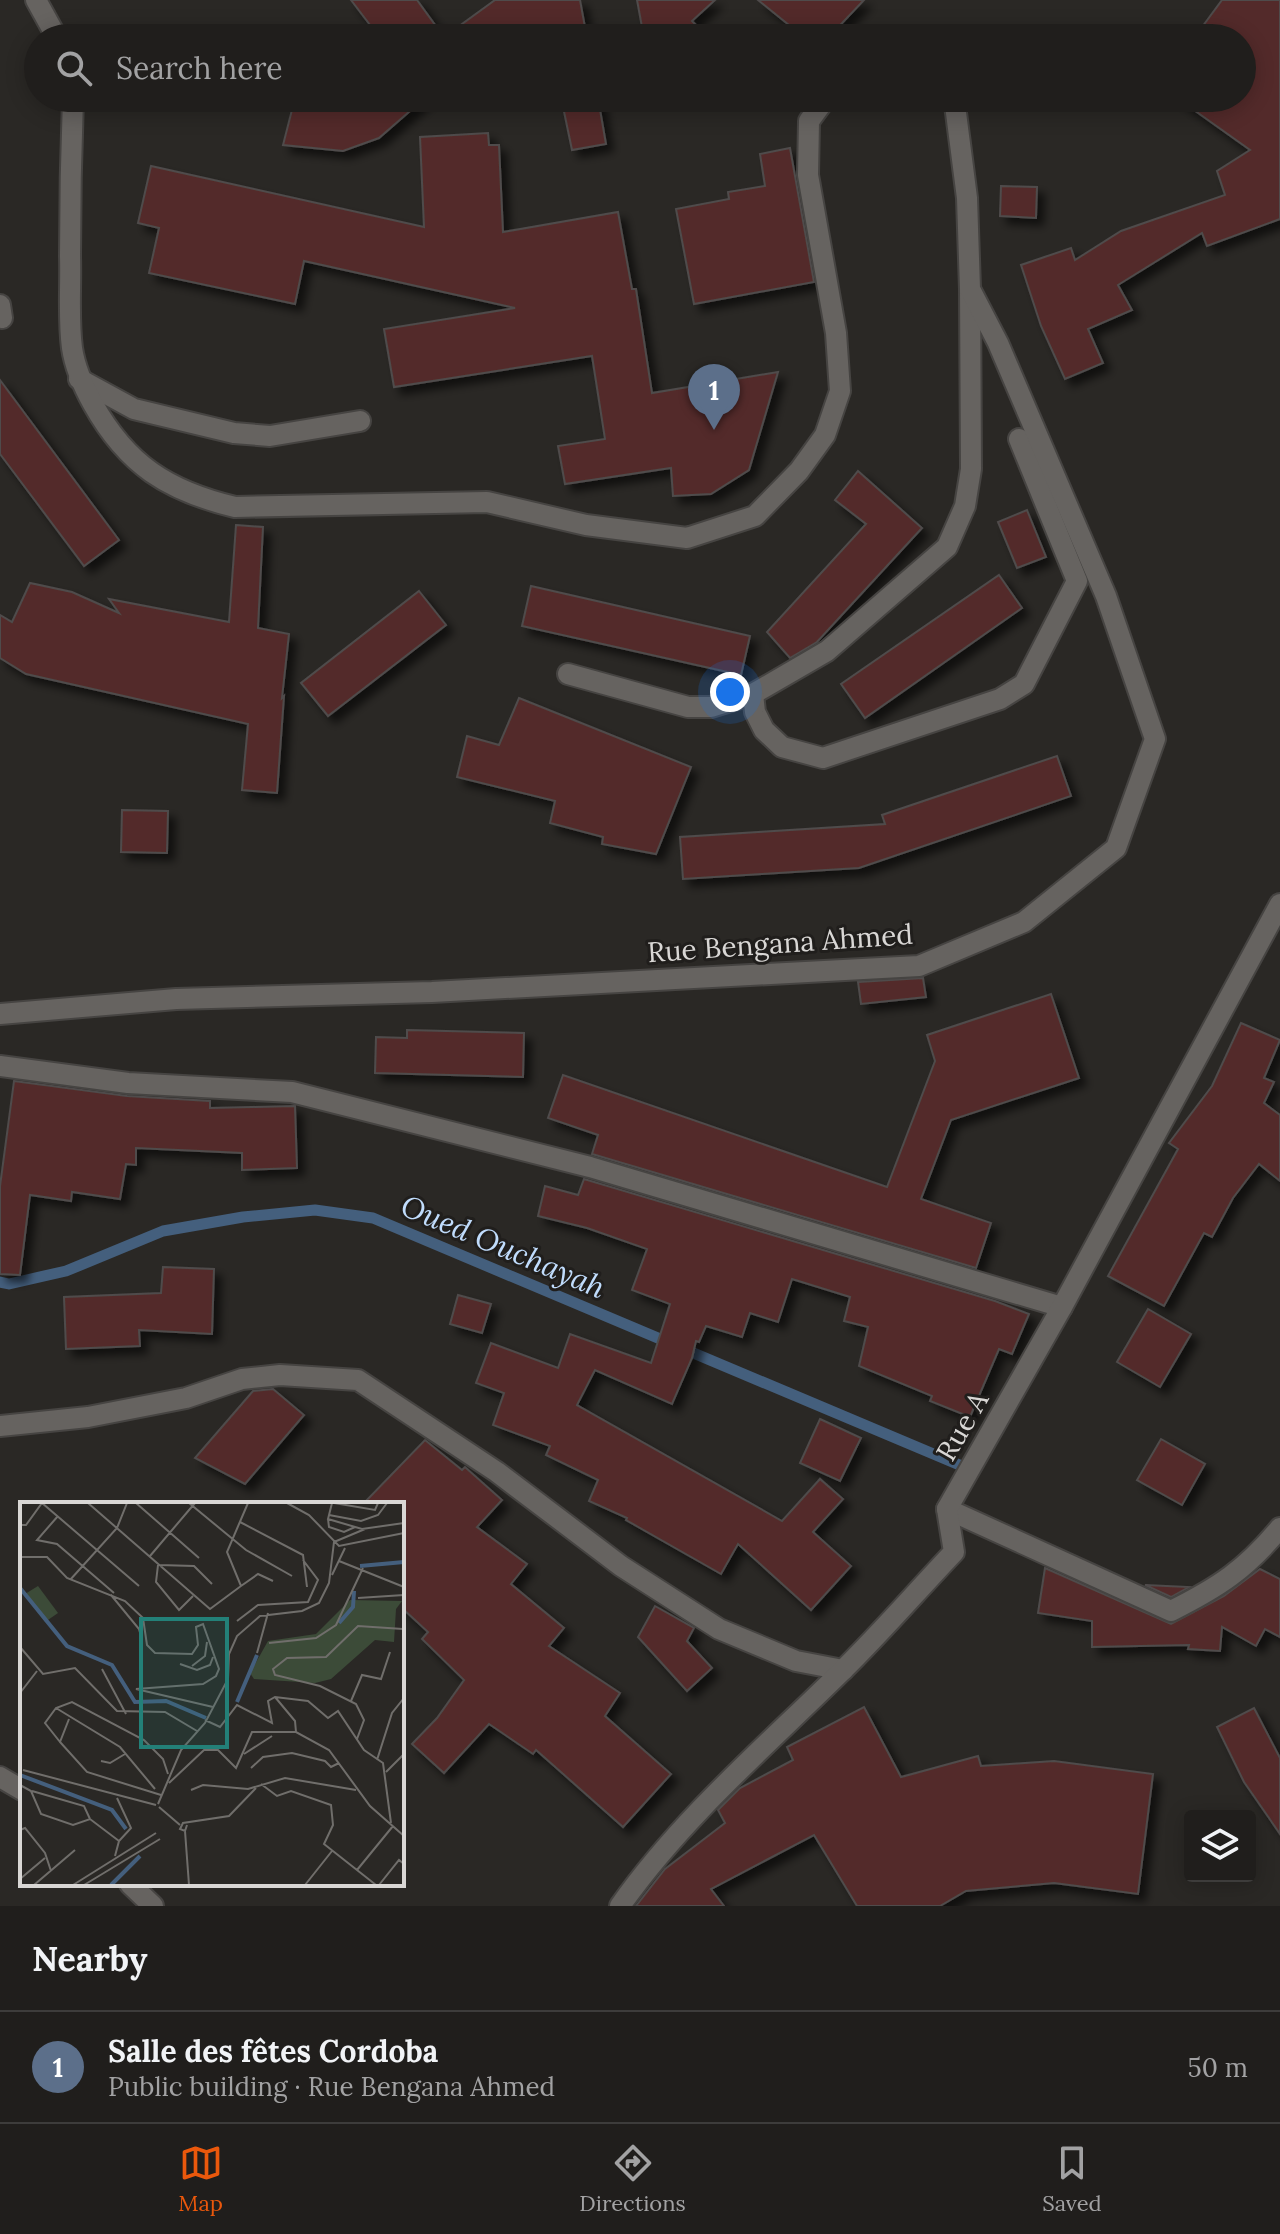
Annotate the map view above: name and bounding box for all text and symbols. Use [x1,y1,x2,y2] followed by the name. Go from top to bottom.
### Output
[24,24,1256,112] search box
[52,46,96,90] icon: search
[116,49,283,87] text: Search here
[688,364,740,430] pin: 1
[710,672,750,712] your location
[646,916,914,970] street label: Rue Bengana Ahmed
[395,1186,611,1306] water label: Oued Ouchayah
[928,1384,996,1467] street label: Rue A
[20,1502,404,1886] inset map
[1184,1810,1256,1882] map controls
[1184,1810,1256,1882] button: layers
[32,1937,148,1980] text: Nearby
[108,2032,438,2070] text: Salle des fêtes Cordoba
[53,2051,63,2084] text: 1
[1188,2051,1248,2084] text: 50 m
[108,2070,555,2103] text: Public building · Rue Bengana Ahmed
[178,2141,223,2217] tab: Map
[579,2141,686,2217] tab: Directions
[1042,2141,1102,2217] tab: Saved

